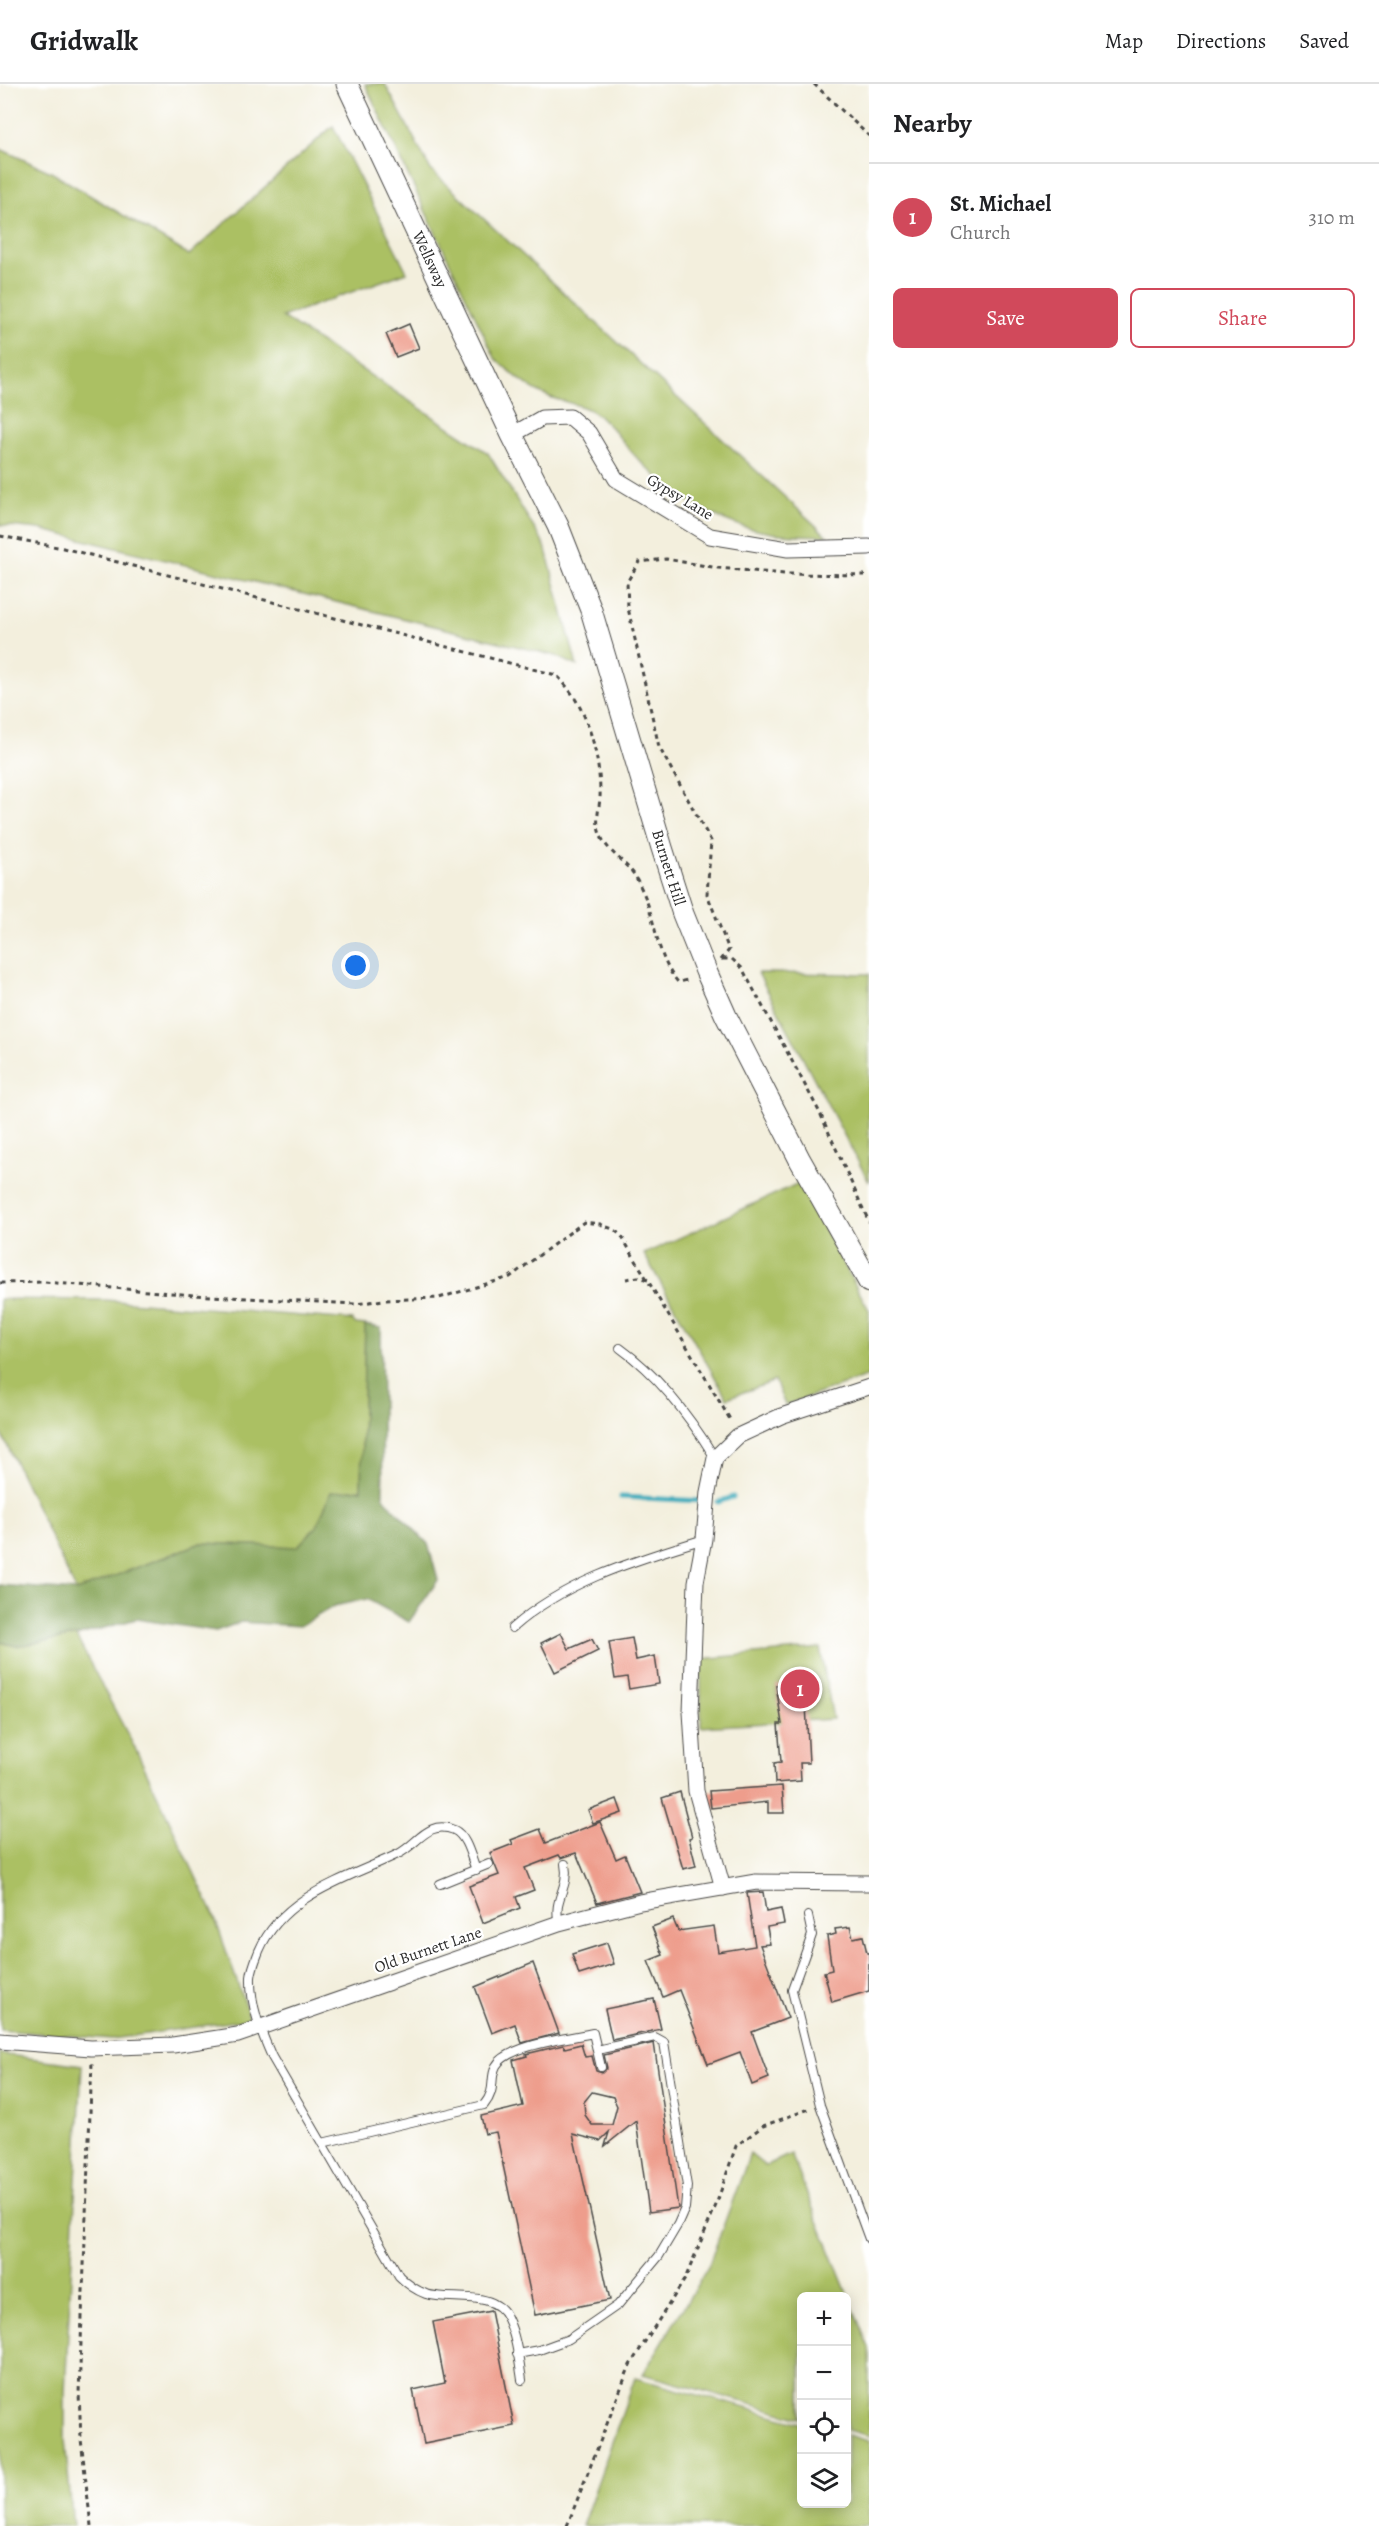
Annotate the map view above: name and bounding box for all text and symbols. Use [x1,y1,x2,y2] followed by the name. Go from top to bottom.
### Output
[30,22,138,60] text: Gridwalk
[1105,27,1143,55] text: Map
[1176,27,1266,55] text: Directions
[1299,27,1349,55] text: Saved
[893,106,972,141] text: Nearby
[950,189,1051,219] text: St. Michael
[909,204,916,231] text: 1
[1309,204,1355,231] text: 310 m
[950,219,1011,246] text: Church
[406,227,453,292] street label: Wellsway
[893,288,1118,348] button: Save
[1130,288,1355,348] button: Share
[643,468,717,526] street label: Gypsy Lane
[646,827,691,908] street label: Burnett Hill
[341,951,370,980] your location
[780,1666,820,1712] pin: 1
[371,1921,485,1979] street label: Old Burnett Lane
[797,2292,851,2508] map controls
[797,2292,851,2346] button: +
[797,2346,851,2400] button: −
[797,2400,851,2454] button: locate
[797,2454,851,2508] button: layers

